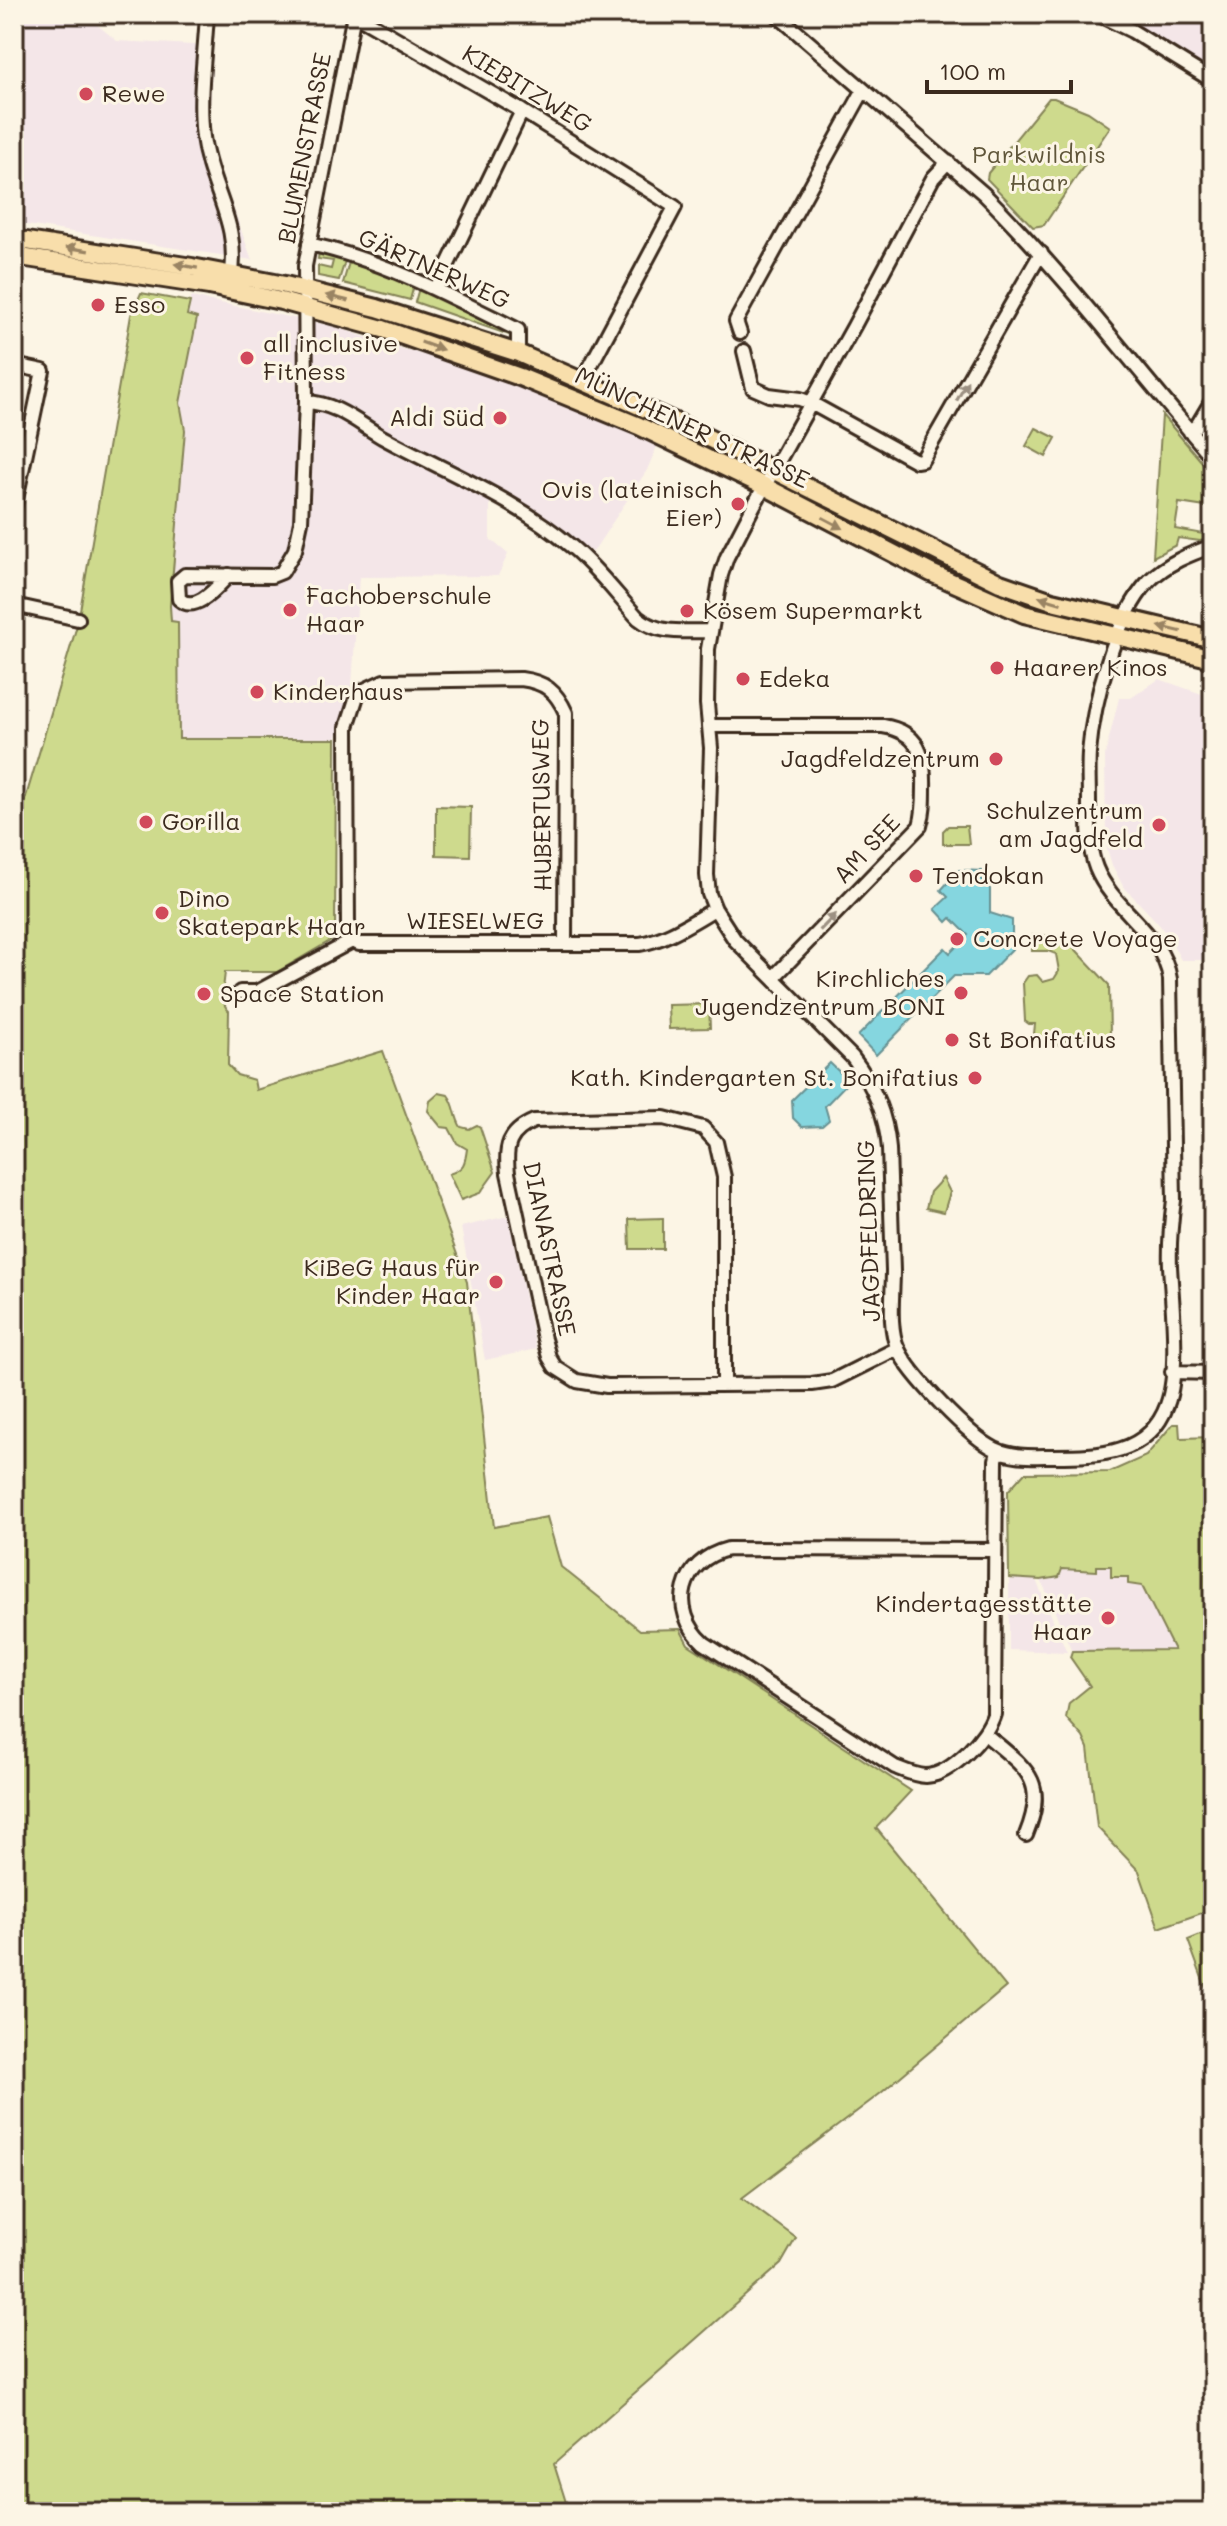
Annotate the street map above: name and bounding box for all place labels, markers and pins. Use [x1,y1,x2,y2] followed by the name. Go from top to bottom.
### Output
[102,77,166,108] place label: Rewe
[77,85,95,103] marker: Rewe
[114,288,165,319] place label: Esso
[89,296,107,314] marker: Esso
[263,327,398,386] place label: all inclusive Fitness
[238,349,256,367] marker: all inclusive Fitness
[389,401,484,432] place label: Aldi Süd
[491,409,509,427] marker: Aldi Süd
[542,473,722,532] place label: Ovis (lateinisch Eier)
[729,495,747,513] marker: Ovis (lateinisch Eier)
[306,579,492,638] place label: Fachoberschule Haar
[703,594,923,625] place label: Kösem Supermarkt
[281,601,299,619] marker: Fachoberschule Haar
[678,602,696,620] marker: Kösem Supermarkt
[1013,651,1168,682] place label: Haarer Kinos
[988,659,1006,677] marker: Haarer Kinos
[759,662,831,693] place label: Edeka
[734,670,752,688] marker: Edeka
[273,675,404,706] place label: Kinderhaus
[248,683,266,701] marker: Kinderhaus
[781,742,980,773] place label: Jagdfeldzentrum
[987,750,1005,768] marker: Jagdfeldzentrum
[986,794,1143,853] place label: Schulzentrum am Jagdfeld
[162,805,240,836] place label: Gorilla
[137,813,155,831] marker: Gorilla
[1150,816,1168,834] marker: Schulzentrum am Jagdfeld
[932,859,1044,890] place label: Tendokan
[907,867,925,885] marker: Tendokan
[178,882,366,941] place label: Dino Skatepark Haar
[153,904,171,922] marker: Dino Skatepark Haar
[973,922,1178,953] place label: Concrete Voyage
[948,930,966,948] marker: Concrete Voyage
[695,962,945,1021] place label: Kirchliches Jugendzentrum BONI
[220,977,384,1008] place label: Space Station
[952,984,970,1002] marker: Kirchliches Jugendzentrum BONI
[195,985,213,1003] marker: Space Station
[968,1023,1117,1054] place label: St Bonifatius
[943,1031,961,1049] marker: St Bonifatius
[570,1061,959,1092] place label: Kath. Kindergarten St. Bonifatius
[966,1069,984,1087] marker: Kath. Kindergarten St. Bonifatius
[304,1251,480,1310] place label: KiBeG Haus für Kinder Haar
[487,1273,505,1291] marker: KiBeG Haus für Kinder Haar
[876,1587,1092,1646] place label: Kindertagesstätte Haar
[1099,1609,1117,1627] marker: Kindertagesstätte Haar

